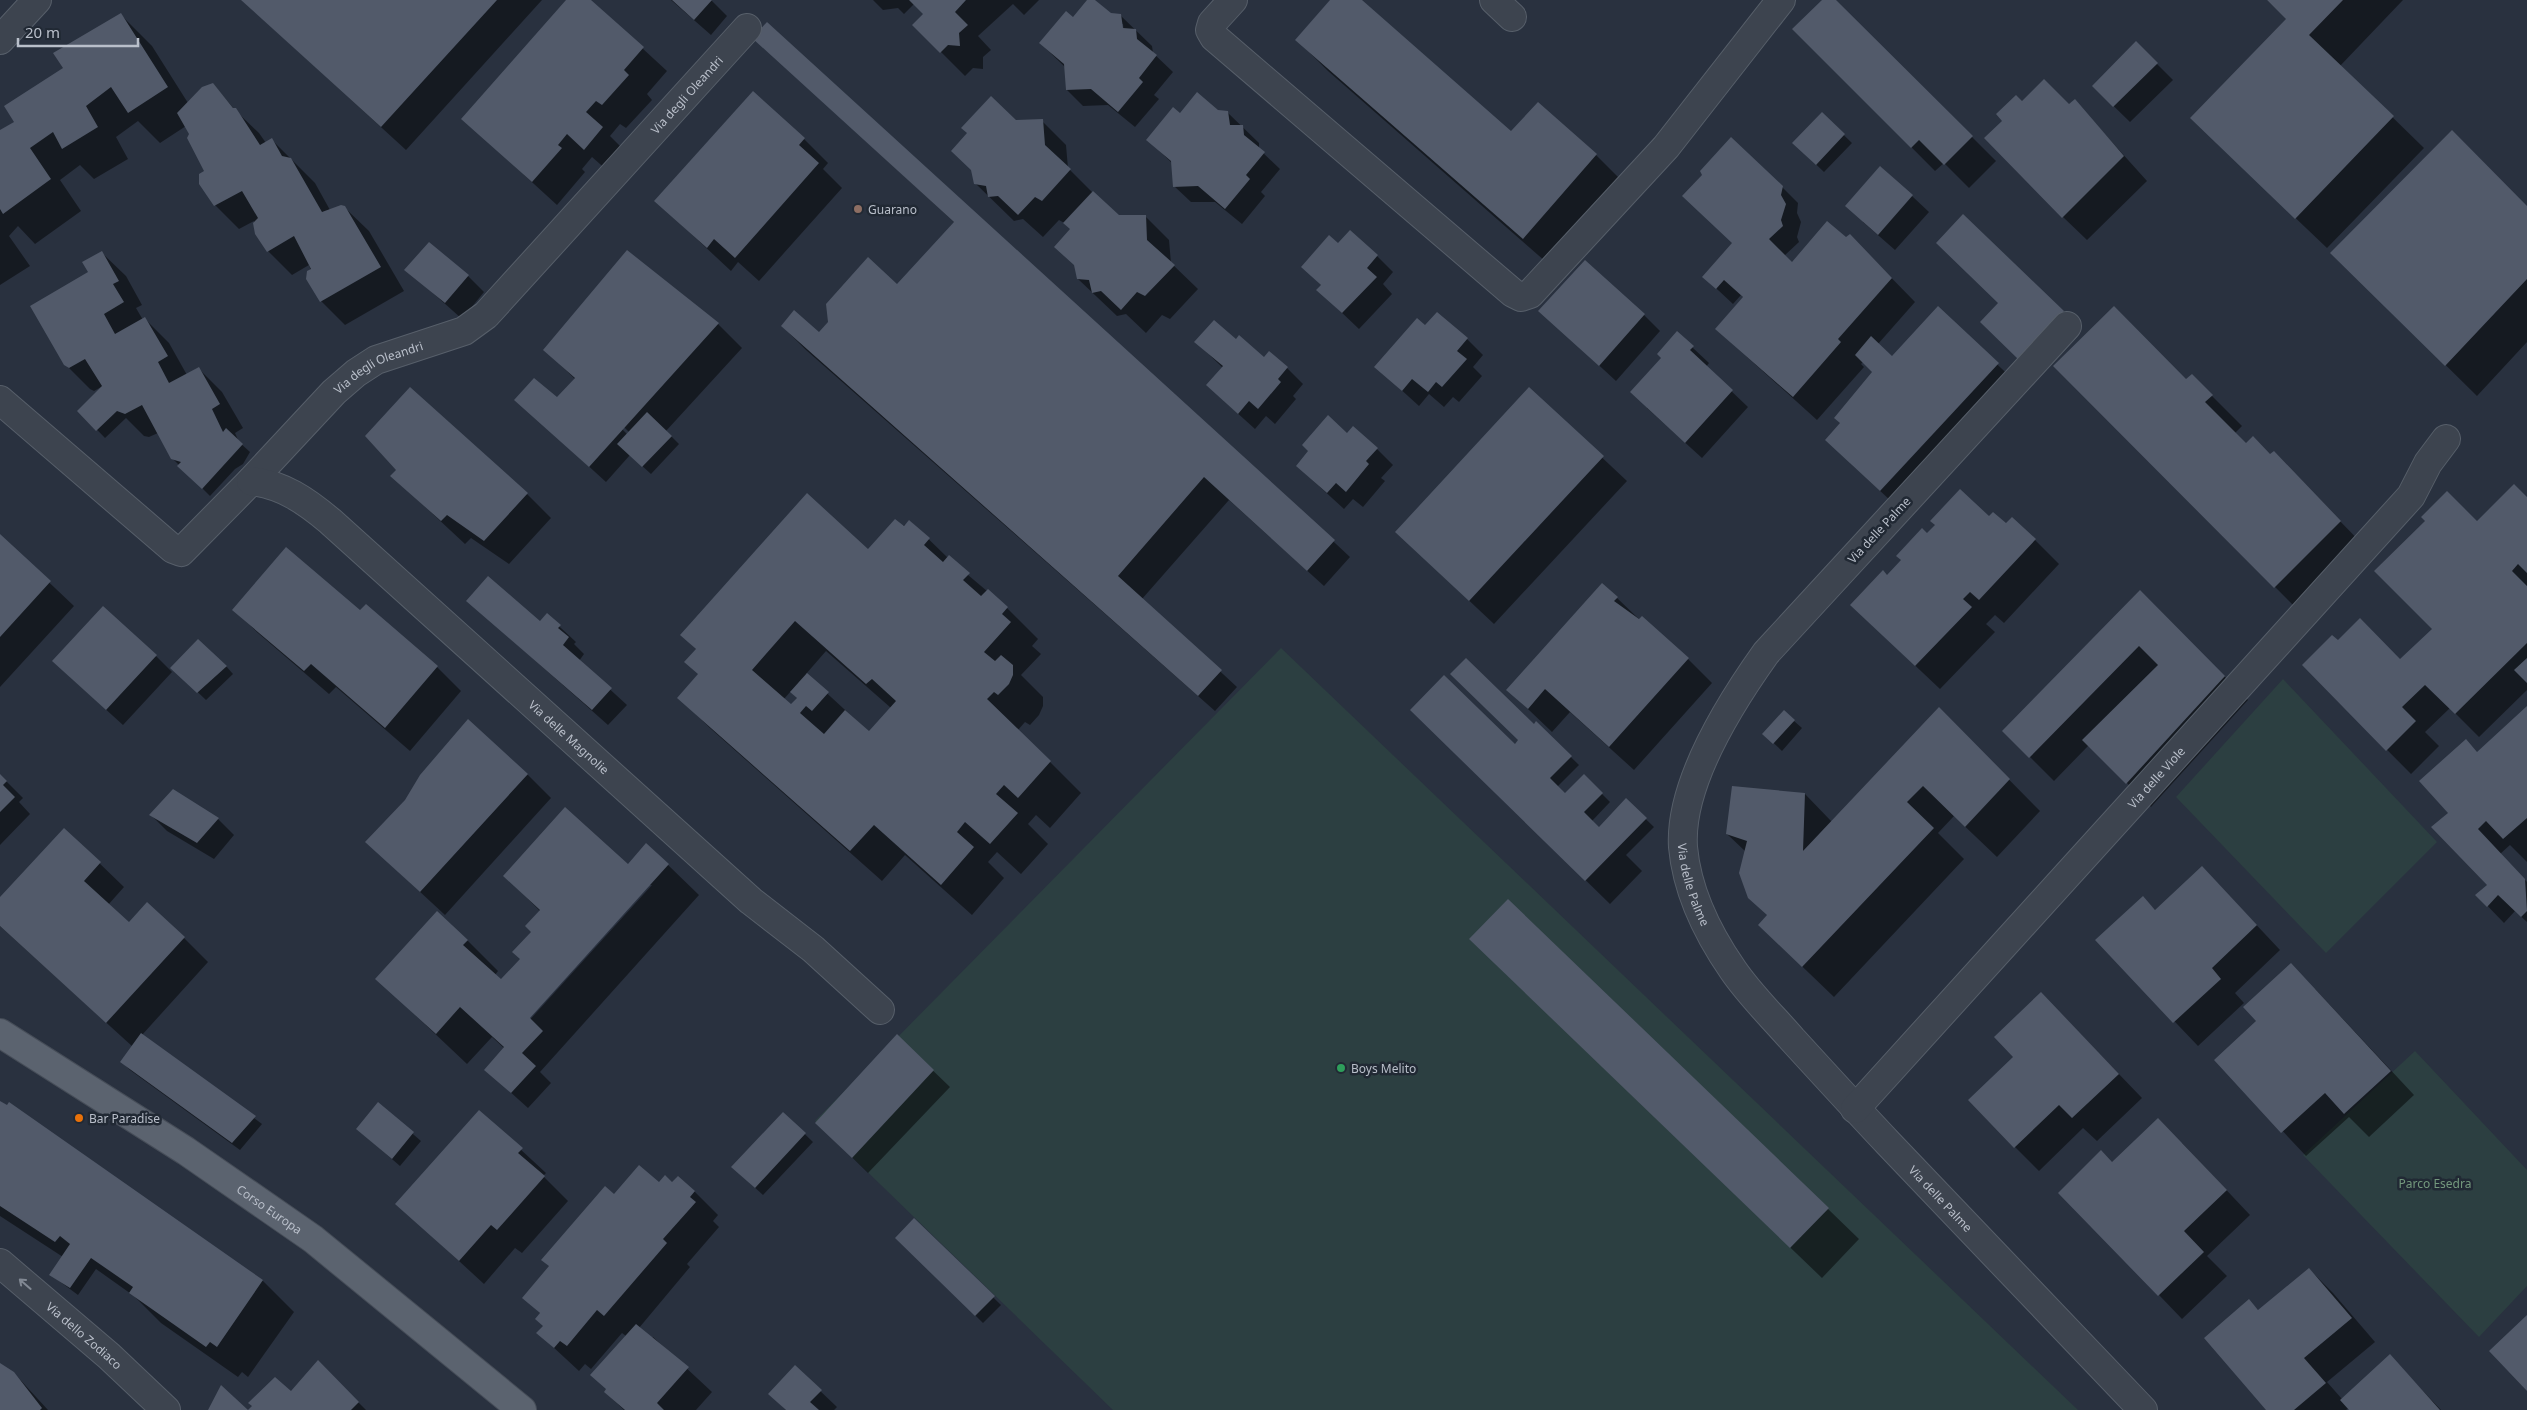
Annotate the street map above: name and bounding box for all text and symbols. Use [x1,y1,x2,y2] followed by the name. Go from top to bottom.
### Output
[18,15,138,47] scale bar
[25,22,60,42] text: 20 m
[647,52,726,137] street label: Via degli Oleandri
[868,201,917,218] place label: Guarano
[852,203,864,215] marker: Guarano
[330,337,425,397] street label: Via degli Oleandri
[1844,493,1915,567] street label: Via delle Palme
[525,696,613,778] street label: Via delle Magnolie
[2124,742,2189,812] street label: Via delle Viole
[1674,843,1714,929] street label: Via delle Palme
[1351,1060,1416,1077] place label: Boys Melito
[1335,1062,1347,1074] marker: Boys Melito
[89,1110,160,1127] place label: Bar Paradise
[73,1112,85,1124] marker: Bar Paradise
[1905,1162,1977,1235] street label: Via delle Palme
[2399,1175,2471,1192] park label: Parco Esedra
[233,1180,306,1238] street label: Corso Europa
[19,1278,32,1290] one-way arrow
[43,1298,126,1373] street label: Via dello Zodiaco

